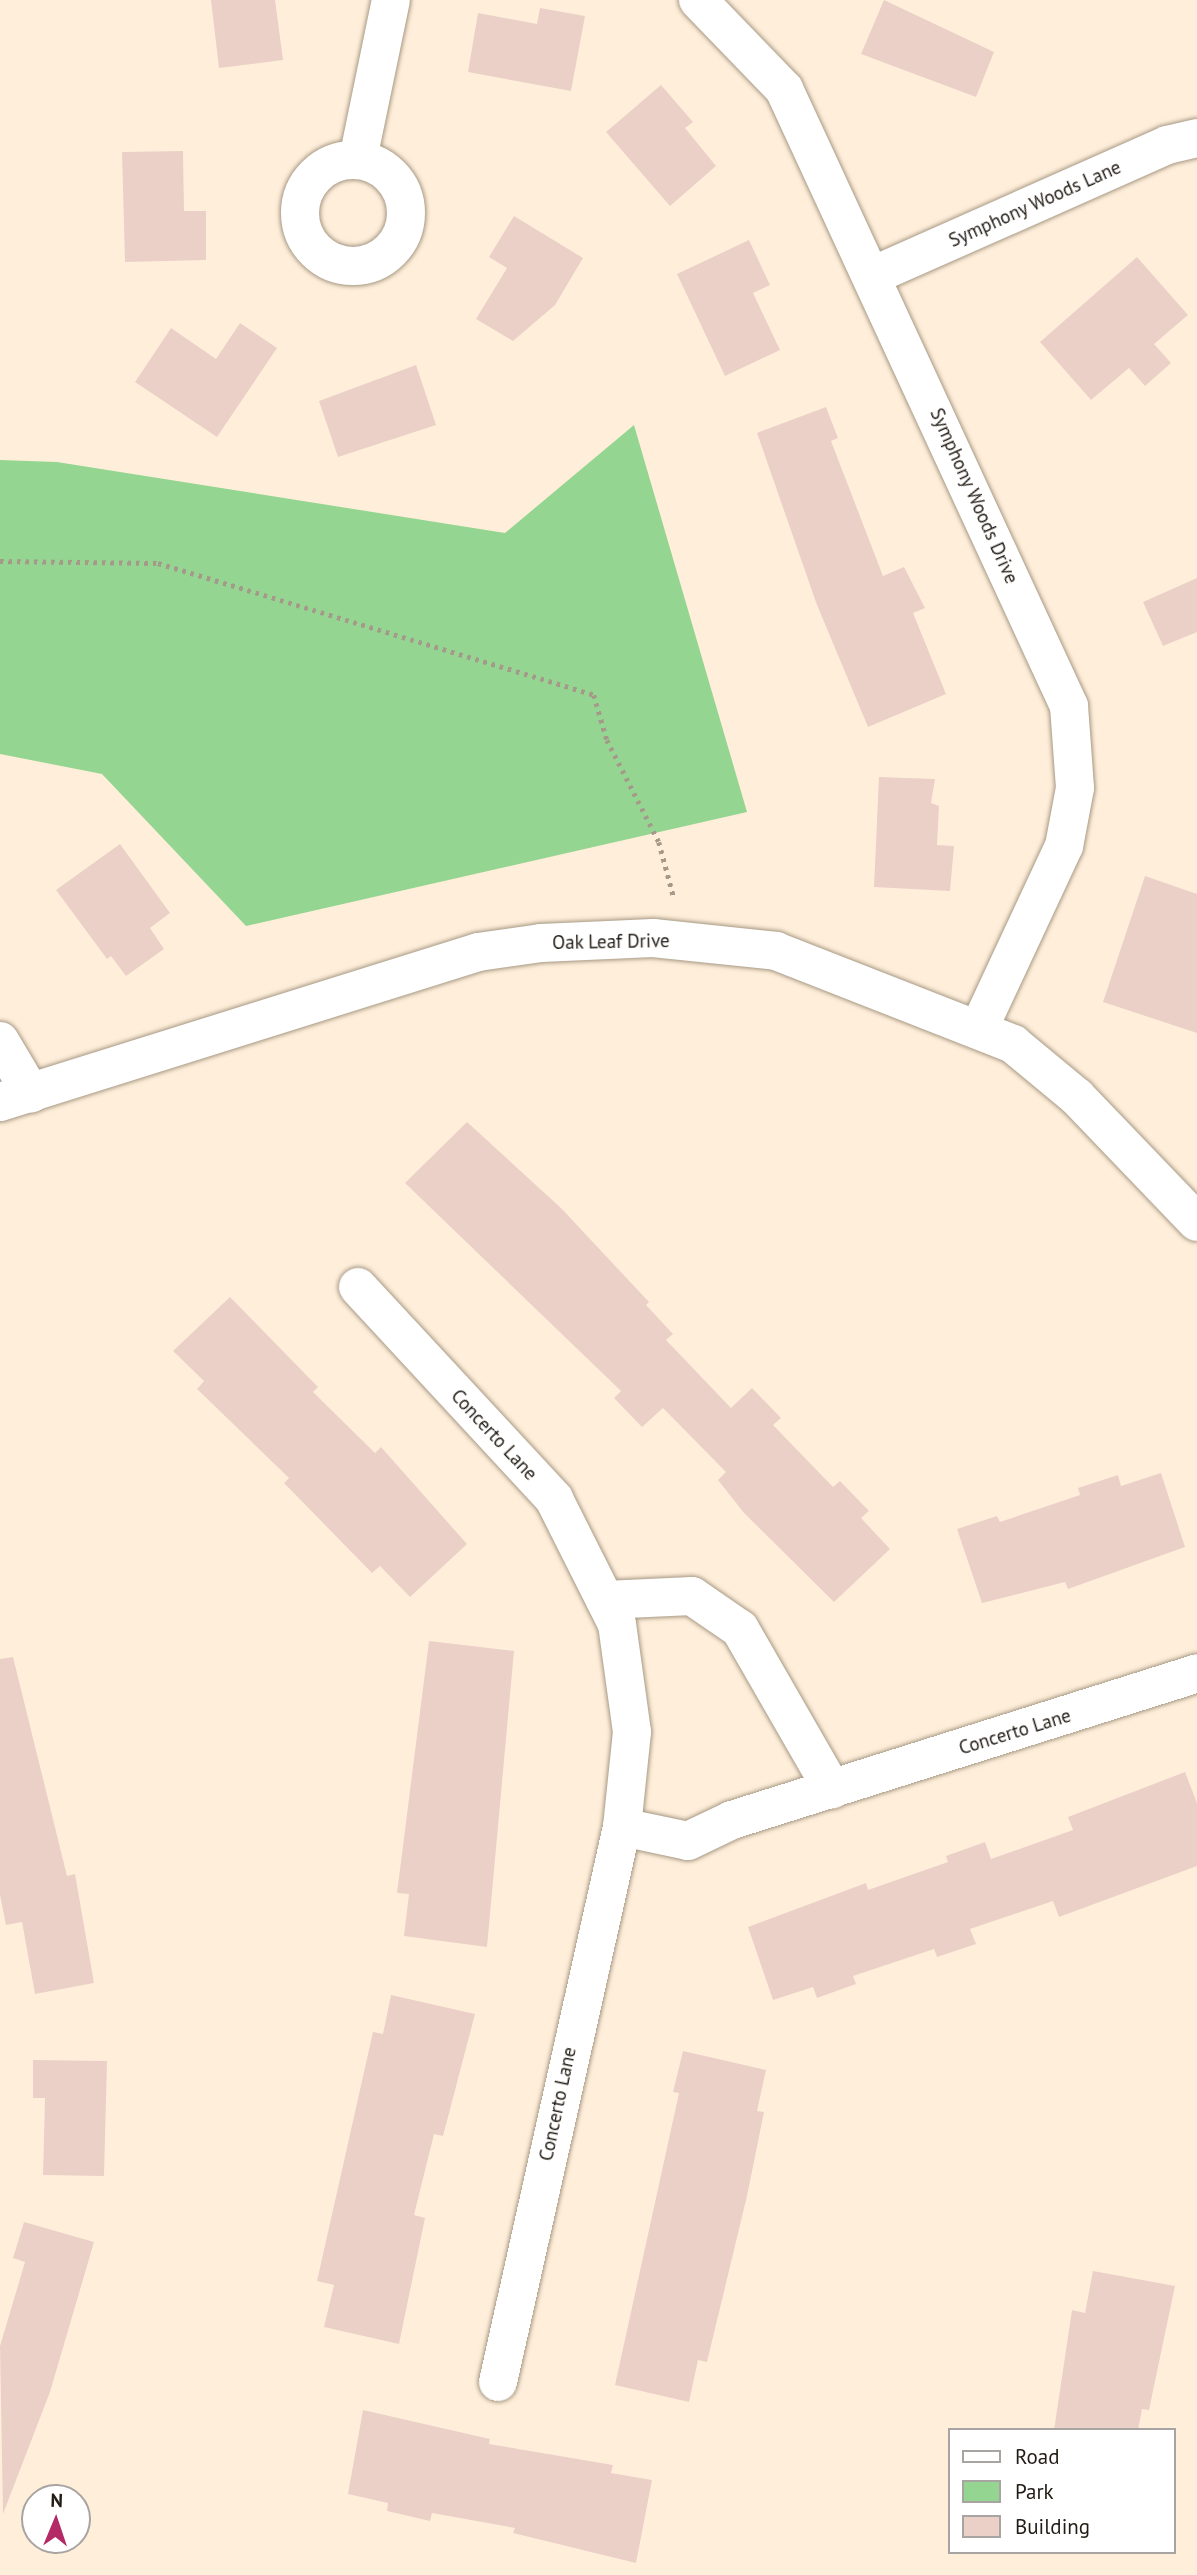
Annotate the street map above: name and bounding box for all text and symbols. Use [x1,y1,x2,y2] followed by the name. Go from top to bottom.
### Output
[945,156,1125,252] street label: Symphony Woods Lane
[925,404,1023,588] street label: Symphony Woods Drive
[552,930,670,954] street label: Oak Leaf Drive
[446,1385,542,1485] street label: Concerto Lane
[956,1704,1074,1760] street label: Concerto Lane
[535,2045,581,2163] street label: Concerto Lane
[948,2428,1176,2554] legend
[1015,2443,1059,2470] text: Road
[1015,2478,1054,2505] text: Park
[21,2484,91,2554] north arrow
[50,2488,63,2512] text: N
[1015,2513,1090,2540] text: Building

